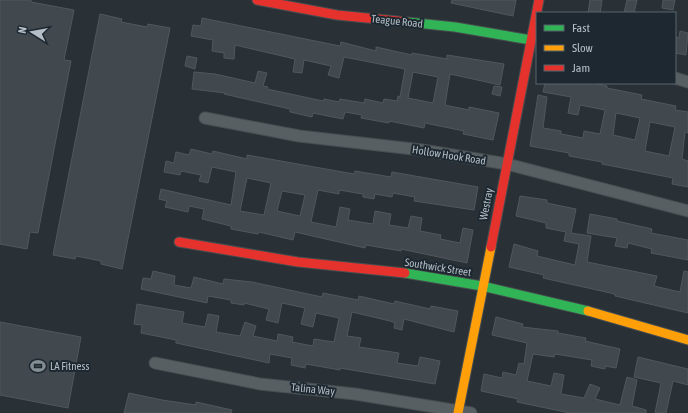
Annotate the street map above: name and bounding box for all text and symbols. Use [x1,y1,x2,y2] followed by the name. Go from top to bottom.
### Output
[12,12,52,52] north arrow
[371,12,423,30] street label: Teague Road
[536,12,676,84] legend
[572,21,590,35] text: Fast
[16,26,29,34] text: N
[572,41,593,55] text: Slow
[572,61,590,75] text: Jam
[411,143,487,167] street label: Hollow Hook Road
[477,187,495,221] street label: Westray
[404,256,472,278] street label: Southwick Street
[29,357,47,375] sports icon: LA Fitness
[50,360,89,372] place label: LA Fitness
[291,381,336,397] street label: Talina Way

